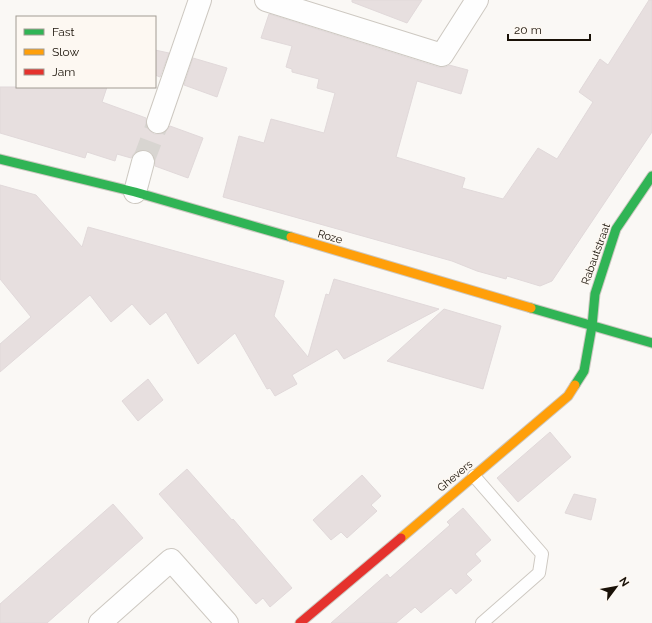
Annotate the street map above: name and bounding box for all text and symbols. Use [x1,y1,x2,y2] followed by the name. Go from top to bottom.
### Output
[16,16,156,88] legend
[508,16,590,42] scale bar
[514,23,542,37] text: 20 m
[52,25,75,39] text: Fast
[52,45,79,59] text: Slow
[52,65,75,79] text: Jam
[579,221,613,287] street label: Rabautstraat
[316,227,344,247] street label: Roze
[435,458,475,494] street label: Ghevers
[596,567,636,607] north arrow
[616,575,632,589] text: N

